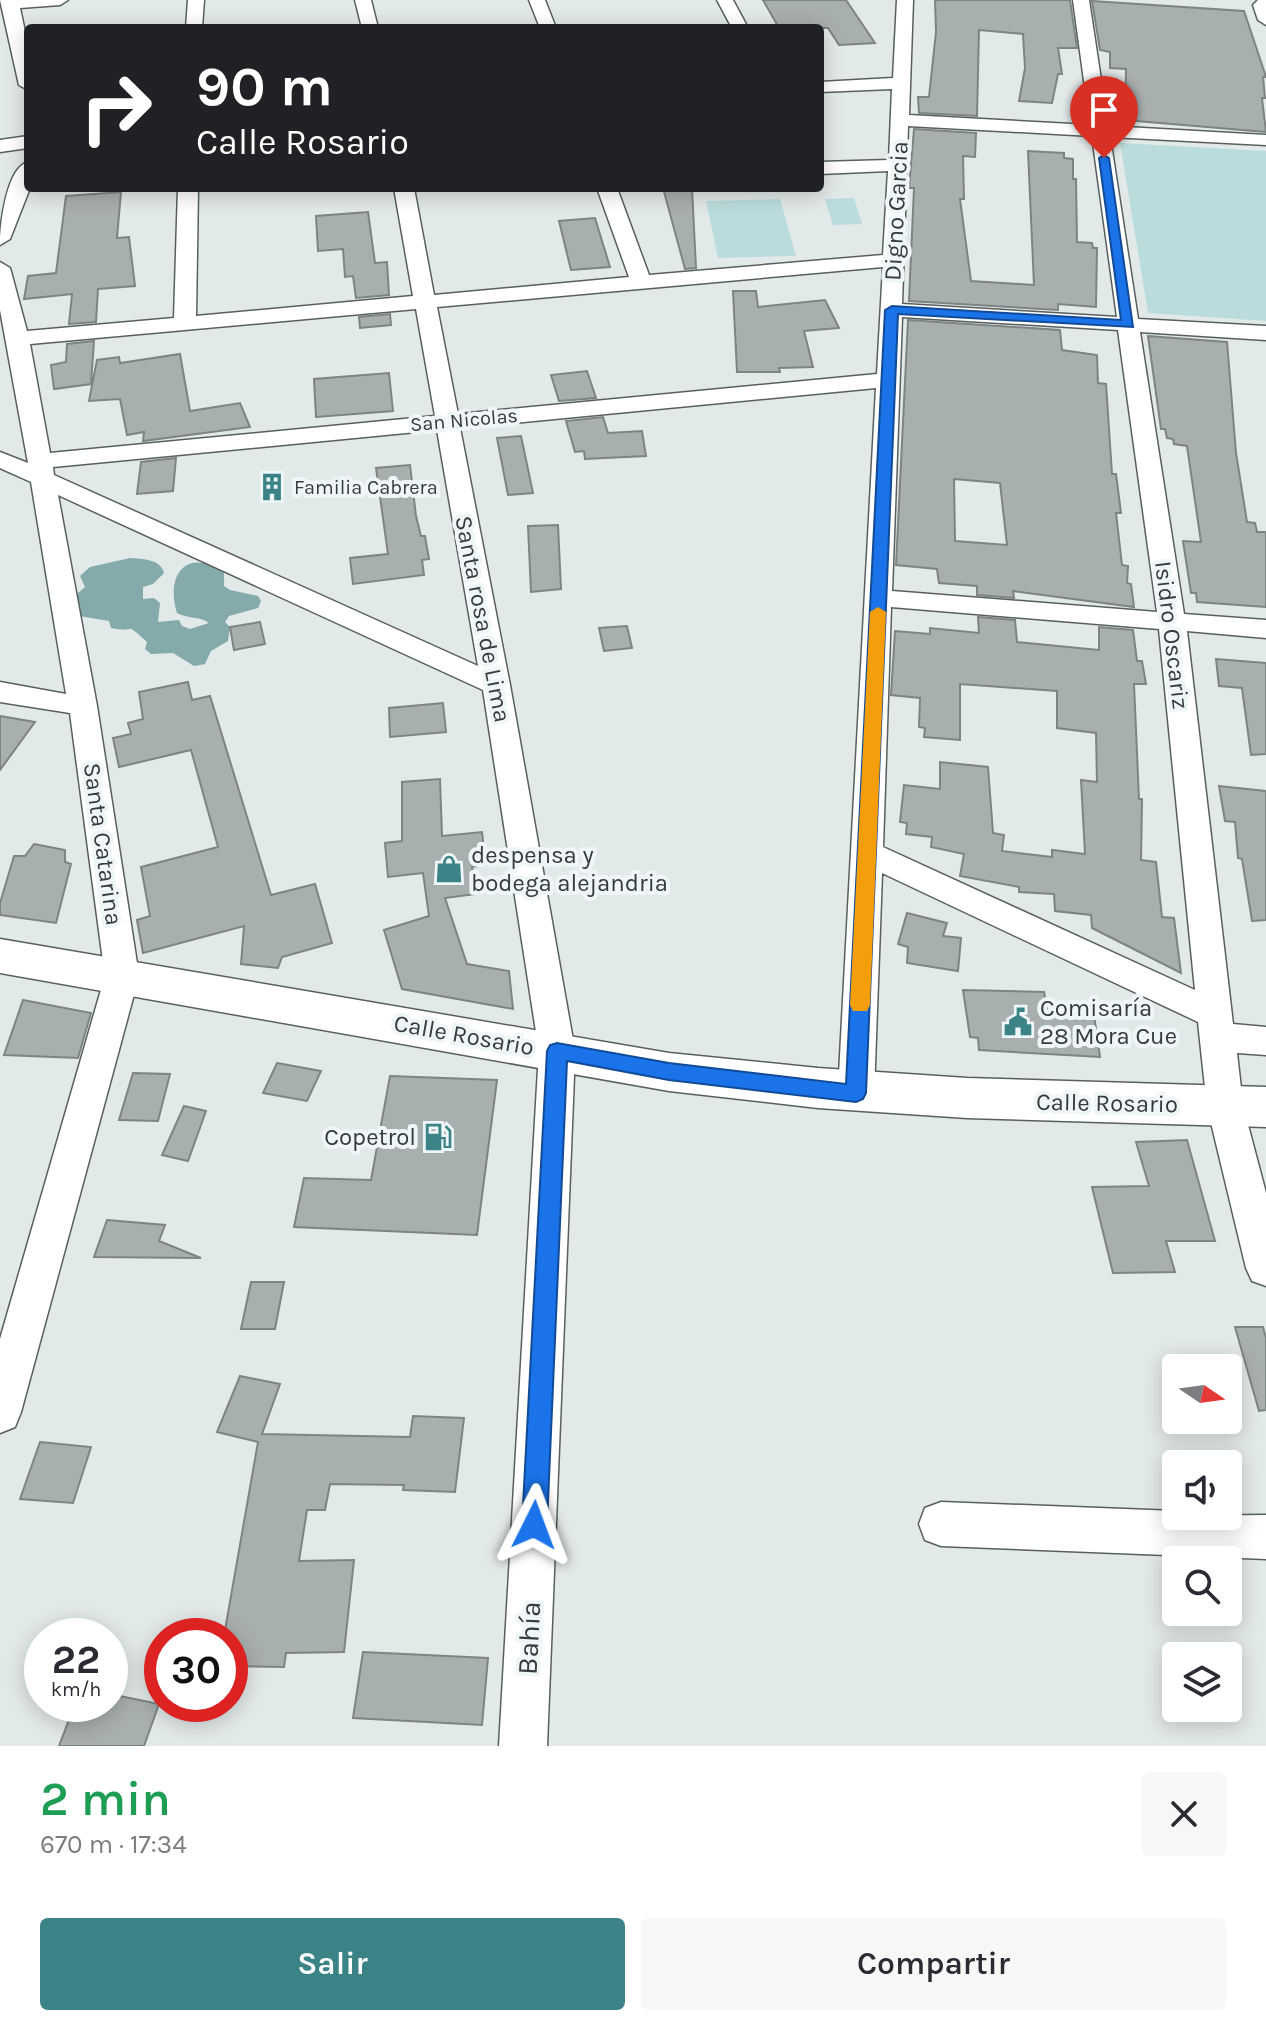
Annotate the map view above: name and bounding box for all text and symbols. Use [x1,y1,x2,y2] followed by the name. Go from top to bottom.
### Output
[196,54,333,119] text: 90 m
[64,56,168,160] icon: right
[1070,76,1138,158] pin
[1082,88,1126,132] icon: arrive
[196,121,409,163] text: Calle Rosario
[878,140,914,282] street label: Digno Garcia
[409,404,519,436] street label: San Nicolas
[257,472,287,502] building icon: Familia Cabrera
[294,476,438,499] place label: Familia Cabrera
[449,513,517,725] street label: Santa rosa de Lima
[1149,559,1195,711] street label: Isidro Oscariz
[78,761,128,927] street label: Santa Catarina
[471,841,668,897] place label: despensa y bodega alejandria
[434,854,464,884] shop icon: despensa y bodega alejandria
[1040,994,1177,1050] place label: Comisaría 28 Mora Cue
[1003,1007,1033,1037] public building icon: Comisaría 28 Mora Cue
[392,1009,536,1061] street label: Calle Rosario
[1036,1088,1178,1118] street label: Calle Rosario
[423,1122,453,1152] fuel station icon: Copetrol
[324,1123,416,1151] place label: Copetrol
[1162,1354,1242,1434] north arrow
[1162,1354,1242,1722] map controls
[1162,1450,1242,1530] button: sound
[492,1483,576,1567] position arrow
[1162,1546,1242,1626] button: search
[511,1600,547,1676] street label: Bahía
[144,1618,248,1722] speed limit sign: 30
[52,1636,100,1683] text: 22
[1162,1642,1242,1722] button: layers
[51,1678,101,1701] text: km/h
[40,1771,171,1827] text: 2 min
[1142,1772,1226,1856] button: close
[40,1829,187,1860] text: 670 m · 17:34
[40,1918,625,2010] button: Salir
[641,1918,1226,2010] button: Compartir

